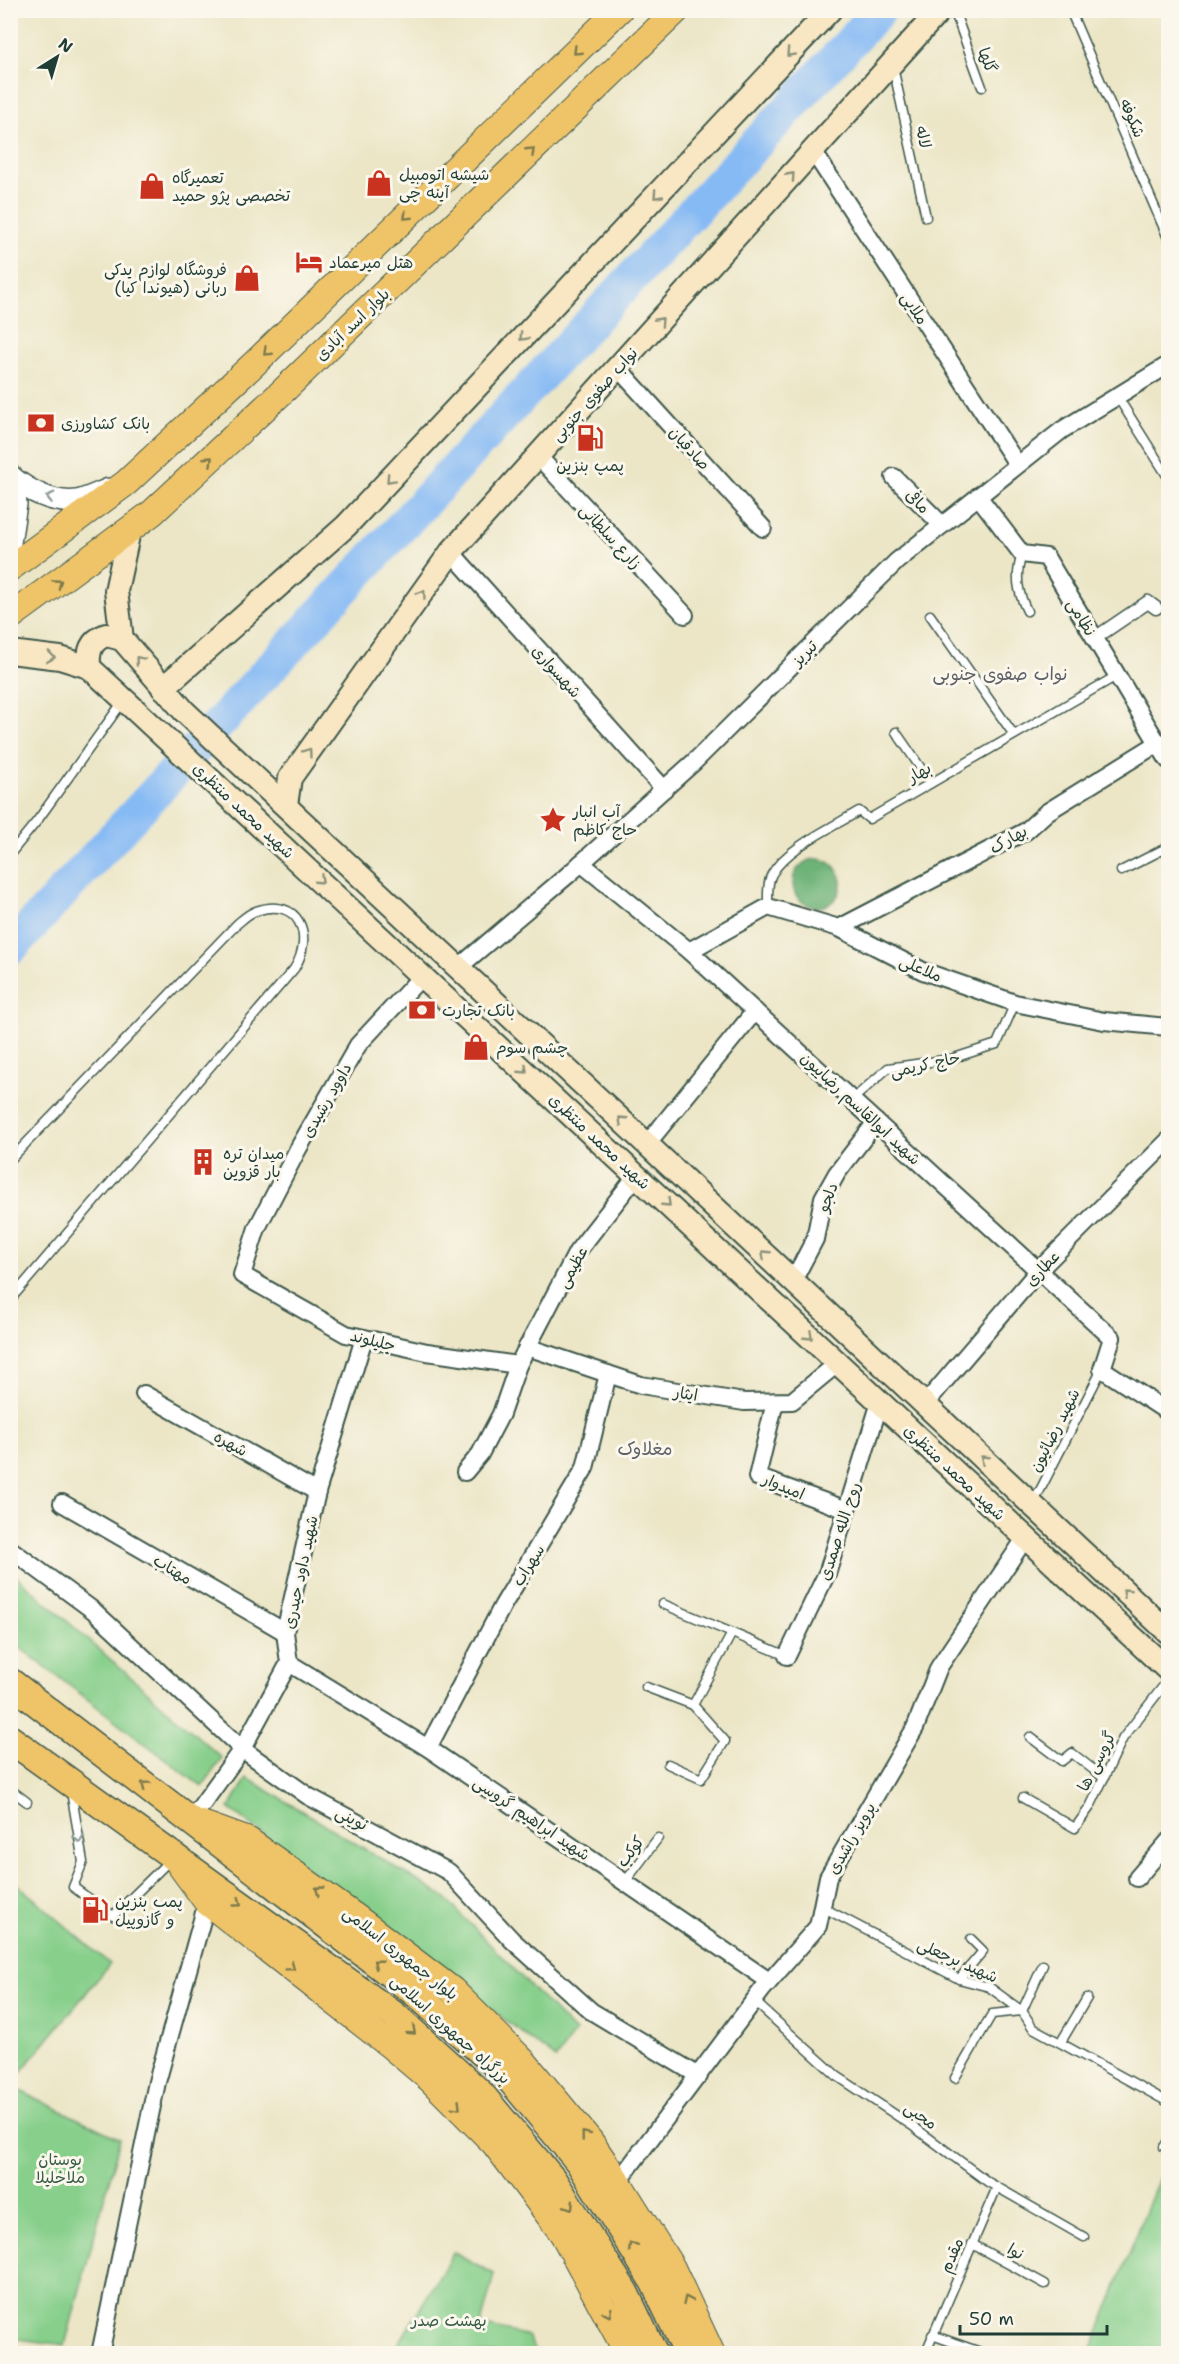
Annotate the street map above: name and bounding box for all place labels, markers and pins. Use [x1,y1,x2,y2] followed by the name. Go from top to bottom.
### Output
[399,164,489,203] place label: شیشه اتومبیل آینه چی
[172,167,290,206] place label: تعمیرگاه تخصصی پژو حمید
[364,168,394,198] shop icon: شیشه اتومبیل آینه چی
[137,171,167,201] shop icon: تعمیرگاه تخصصی پژو حمید
[294,247,324,277] hotel icon: هتل میرعماد
[329,252,413,273] place label: هتل میرعماد
[104,259,227,298] place label: فروشگاه لوازم یدکی ربانی (هیوندا کیا)
[232,263,262,293] shop icon: فروشگاه لوازم یدکی ربانی (هیوندا کیا)
[26,408,56,438] bank icon: بانک کشاورزی
[61,413,150,434] place label: بانک کشاورزی
[575,423,605,453] fuel station icon: پمپ بنزین
[556,455,624,476] place label: پمپ بنزین
[572,801,637,842] place label: آب انبار حاج کاظم
[538,805,568,835] place icon: آب انبار حاج کاظم
[407,995,437,1025] bank icon: بانک تجارت
[442,1000,515,1021] place label: بانک تجارت
[461,1032,491,1062] shop icon: چشم سوم
[496,1037,568,1060] place label: چشم سوم
[223,1143,284,1182] place label: میدان تره بار قزوین
[188,1147,218,1177] building icon: میدان تره بار قزوین
[115,1891,183,1930] place label: پمپ بنزین و گازوپیل
[80,1895,110,1925] fuel station icon: پمپ بنزین و گازوپیل

